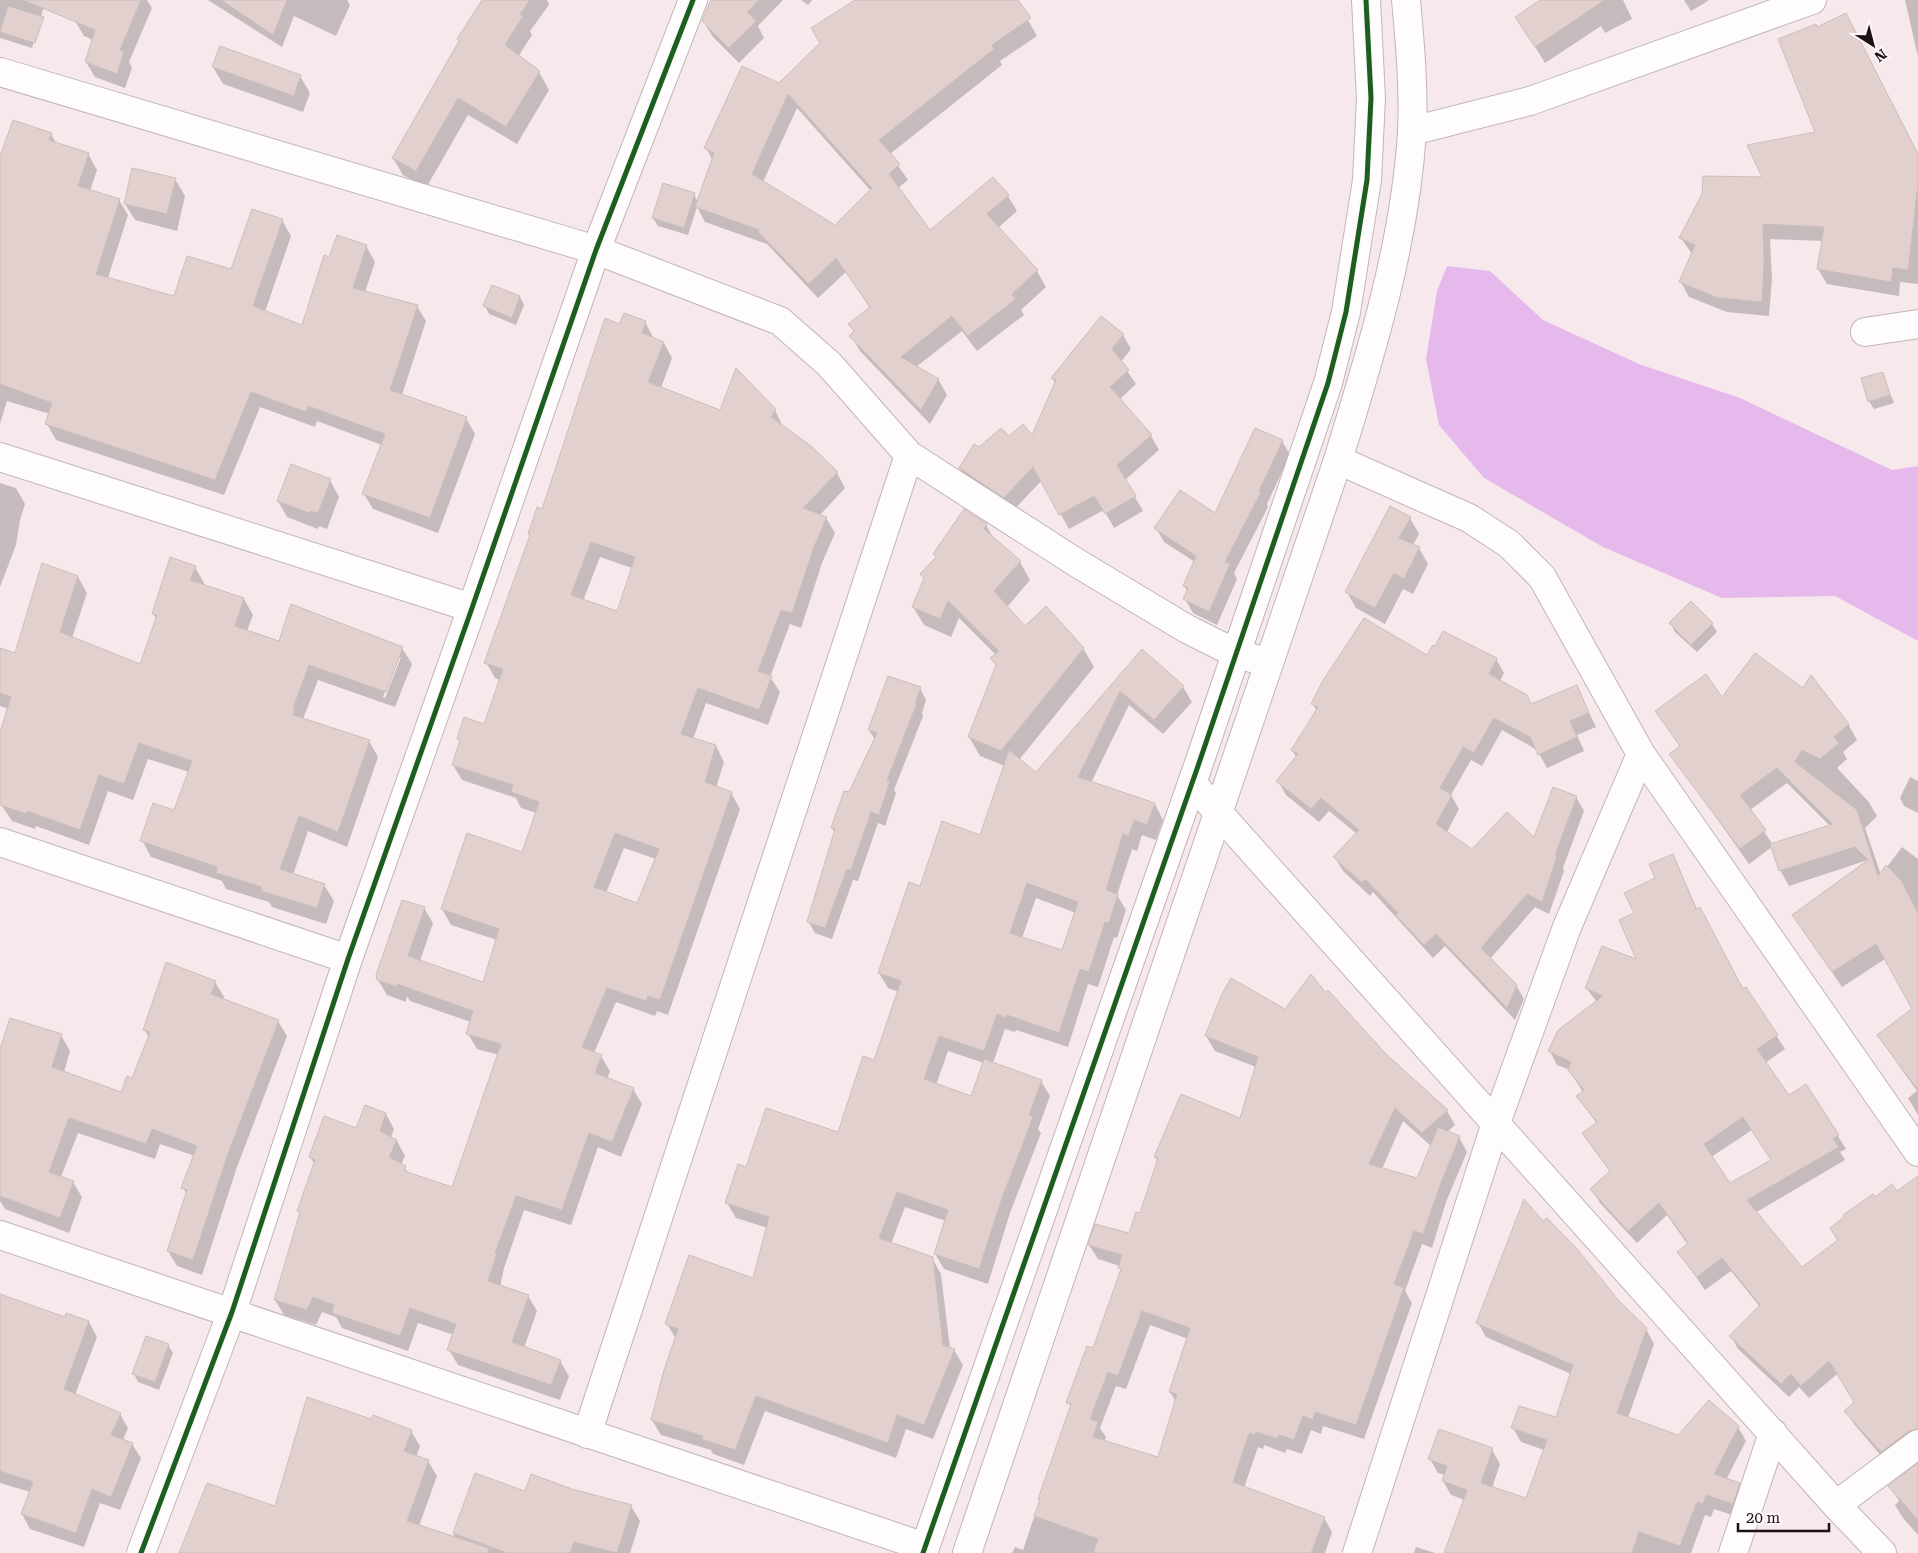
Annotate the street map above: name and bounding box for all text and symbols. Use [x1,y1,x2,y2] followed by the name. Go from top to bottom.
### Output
[1848,20,1898,70] north arrow
[1871,46,1890,65] text: N
[1738,1500,1829,1532] scale bar
[1746,1509,1781,1527] text: 20 m

